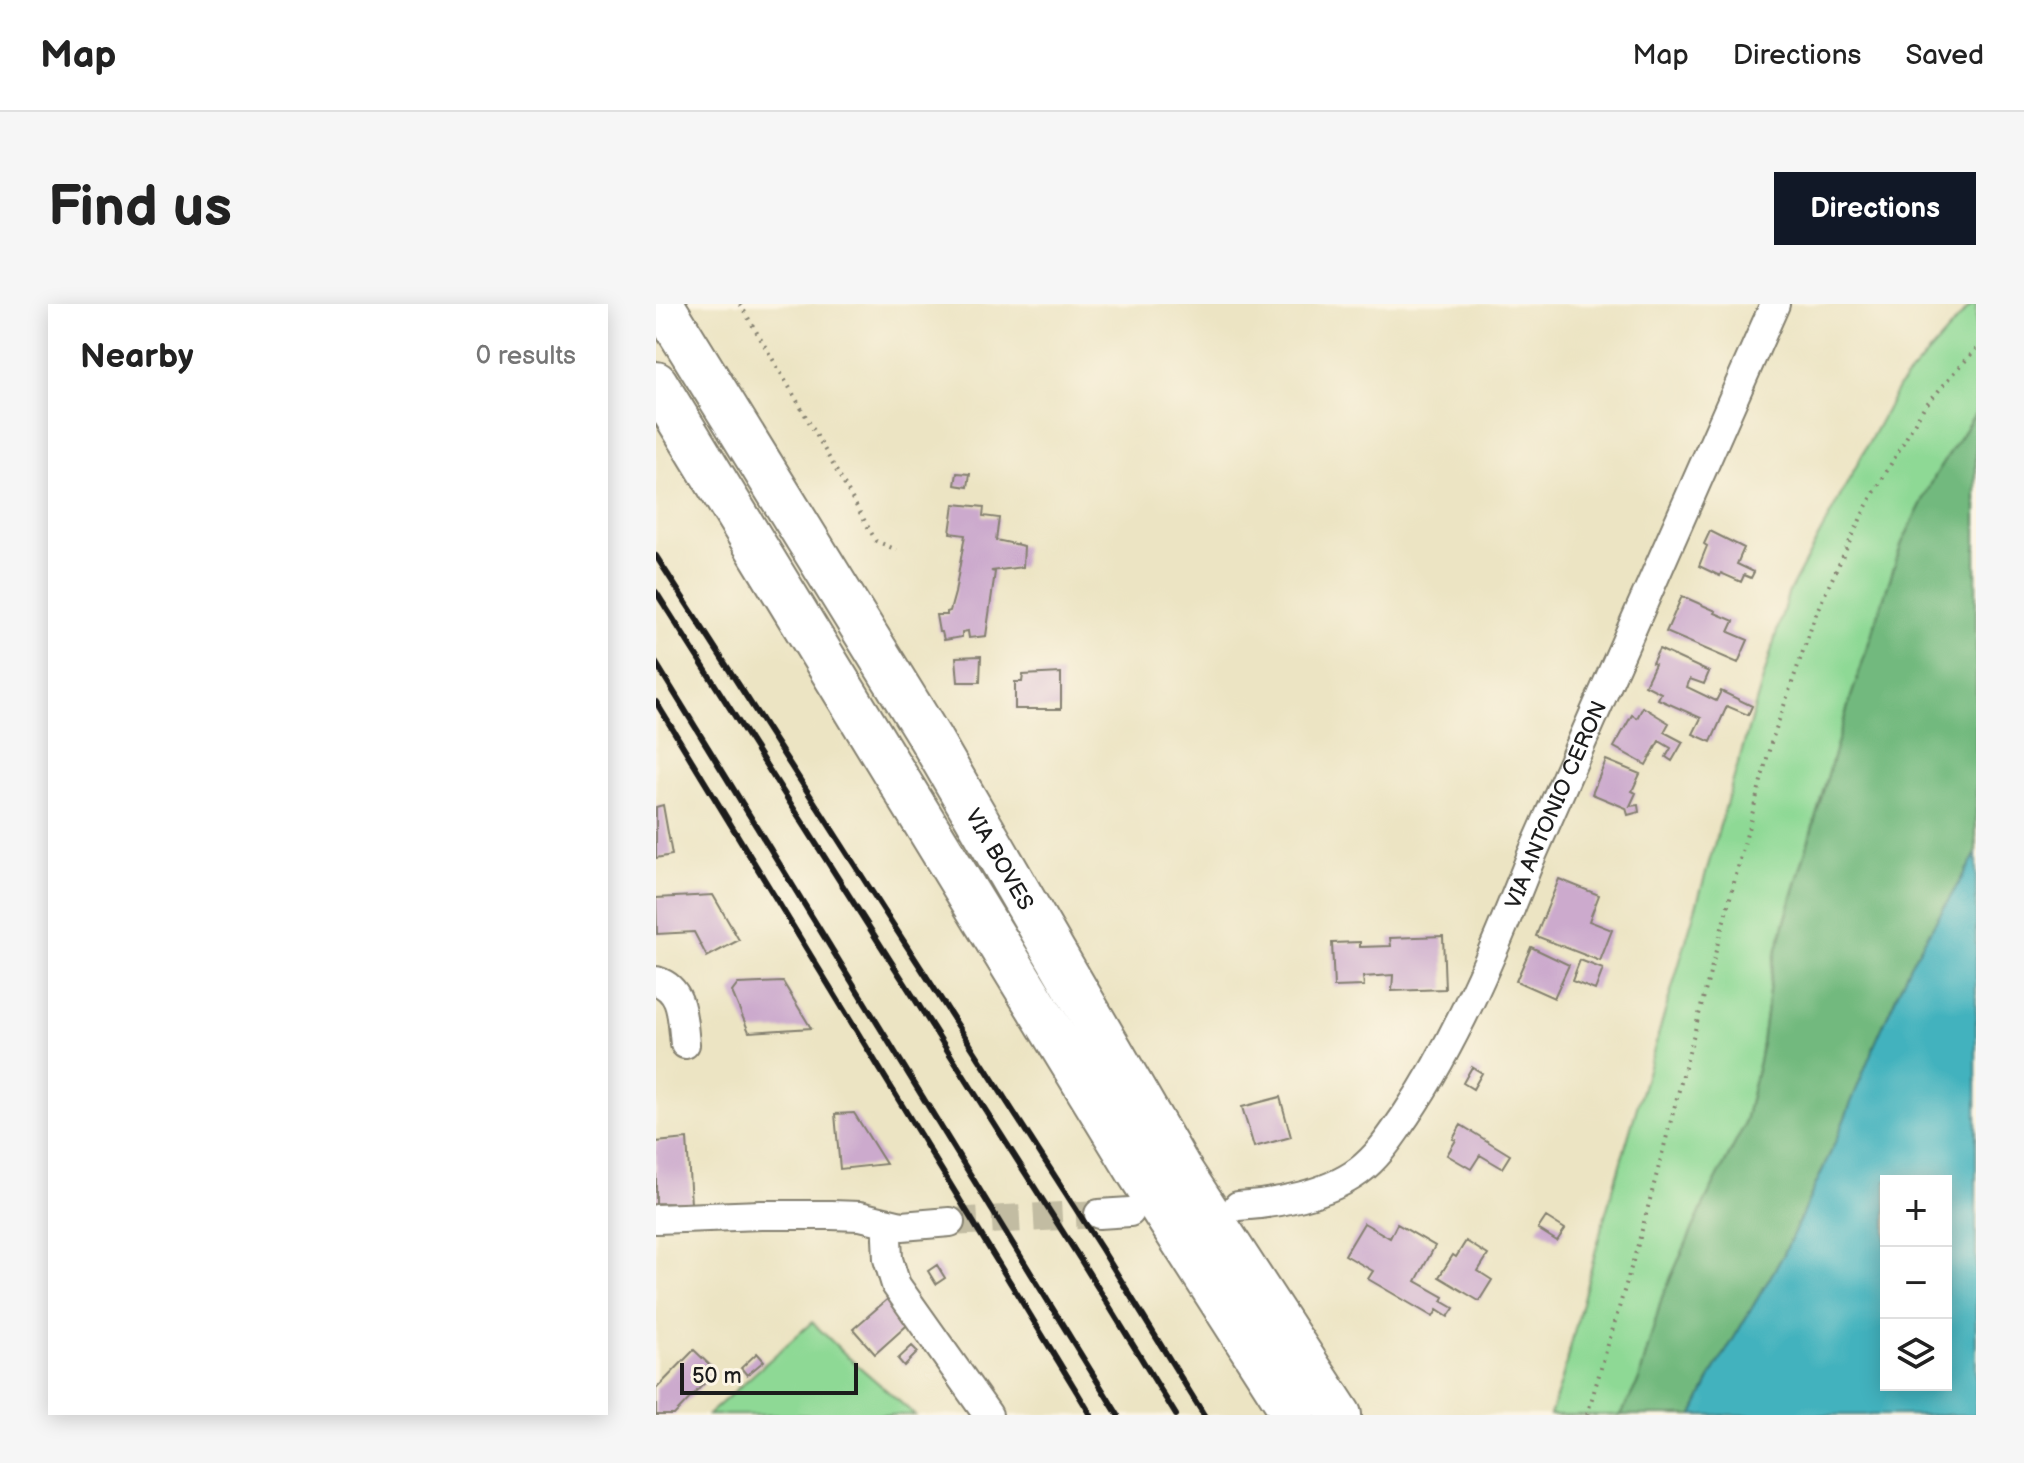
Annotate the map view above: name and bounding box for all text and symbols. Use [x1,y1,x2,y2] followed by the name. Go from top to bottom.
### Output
[40,33,116,78] text: Map
[1632,39,1689,72] text: Map
[1733,39,1861,72] text: Directions
[1905,39,1984,72] text: Saved
[1774,172,1976,245] button: Directions
[48,175,232,242] text: Find us
[80,336,194,377] text: Nearby
[476,341,576,372] text: 0 results
[1500,697,1613,913] street label: VIA ANTONIO CERON
[959,804,1039,915] street label: VIA BOVES
[1880,1175,1952,1391] map controls
[1880,1175,1952,1247] button: +
[1880,1247,1952,1319] button: −
[1880,1319,1952,1391] button: layers
[680,1359,858,1395] scale bar
[692,1363,742,1390] text: 50 m

